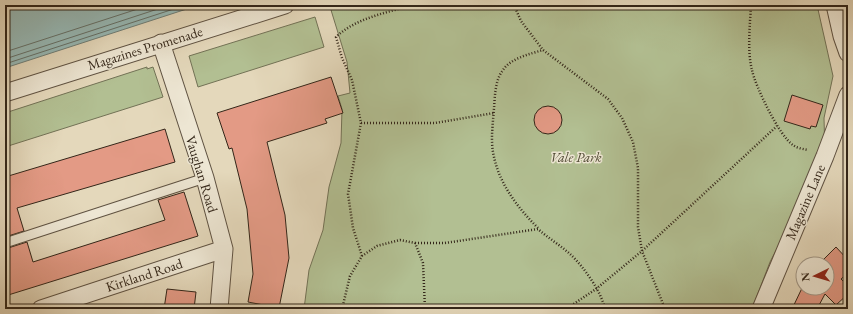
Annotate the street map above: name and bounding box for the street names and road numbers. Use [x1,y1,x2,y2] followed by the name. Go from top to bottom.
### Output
[85,22,205,74] street label: Magazines Promenade
[182,133,222,215] street label: Vaughan Road
[781,161,829,242] street label: Magazine Lane
[103,254,186,296] street label: Kirkland Road

